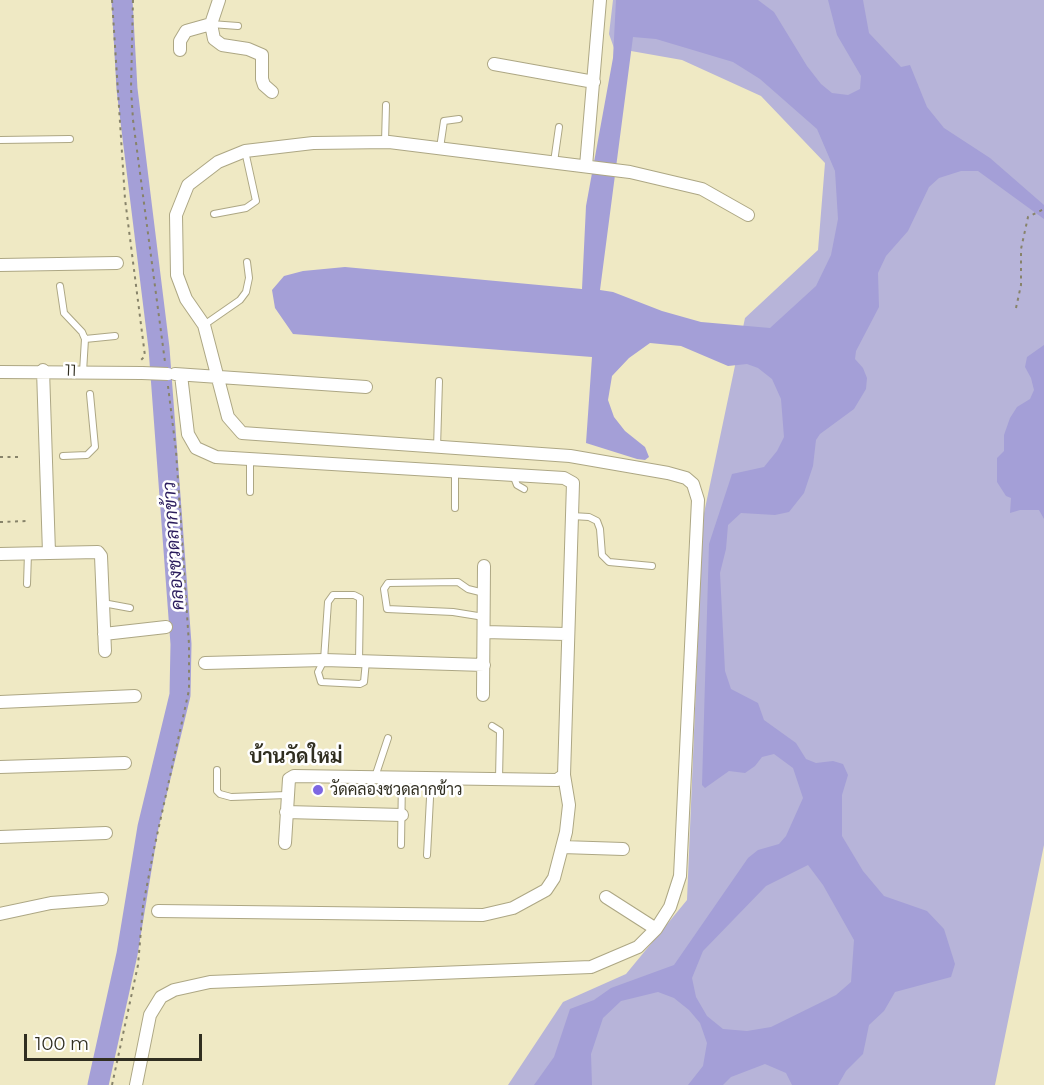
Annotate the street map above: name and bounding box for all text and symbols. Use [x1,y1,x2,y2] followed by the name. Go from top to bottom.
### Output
[65,361,77,381] street label: 11
[159,481,189,611] water label: คลองชวดลากข้าว
[249,745,343,769] district label: บ้านวัดใหม่
[330,780,462,800] place label: วัดคลองชวดลากข้าว
[311,783,325,797] marker: วัดคลองชวดลากข้าว
[27,1022,206,1060] scale bar
[35,1033,89,1055] text: 100 m

